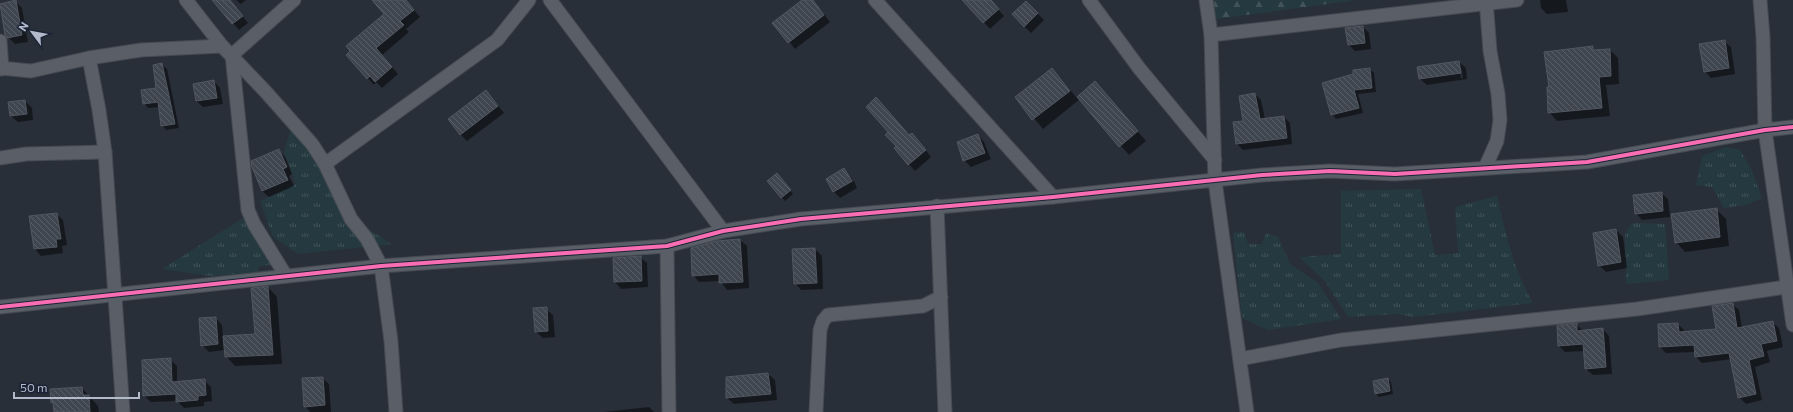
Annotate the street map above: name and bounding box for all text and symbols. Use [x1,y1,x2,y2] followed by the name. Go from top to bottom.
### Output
[12,12,52,52] north arrow
[15,19,31,33] text: N
[14,374,139,400] scale bar
[20,380,48,394] text: 50 m

